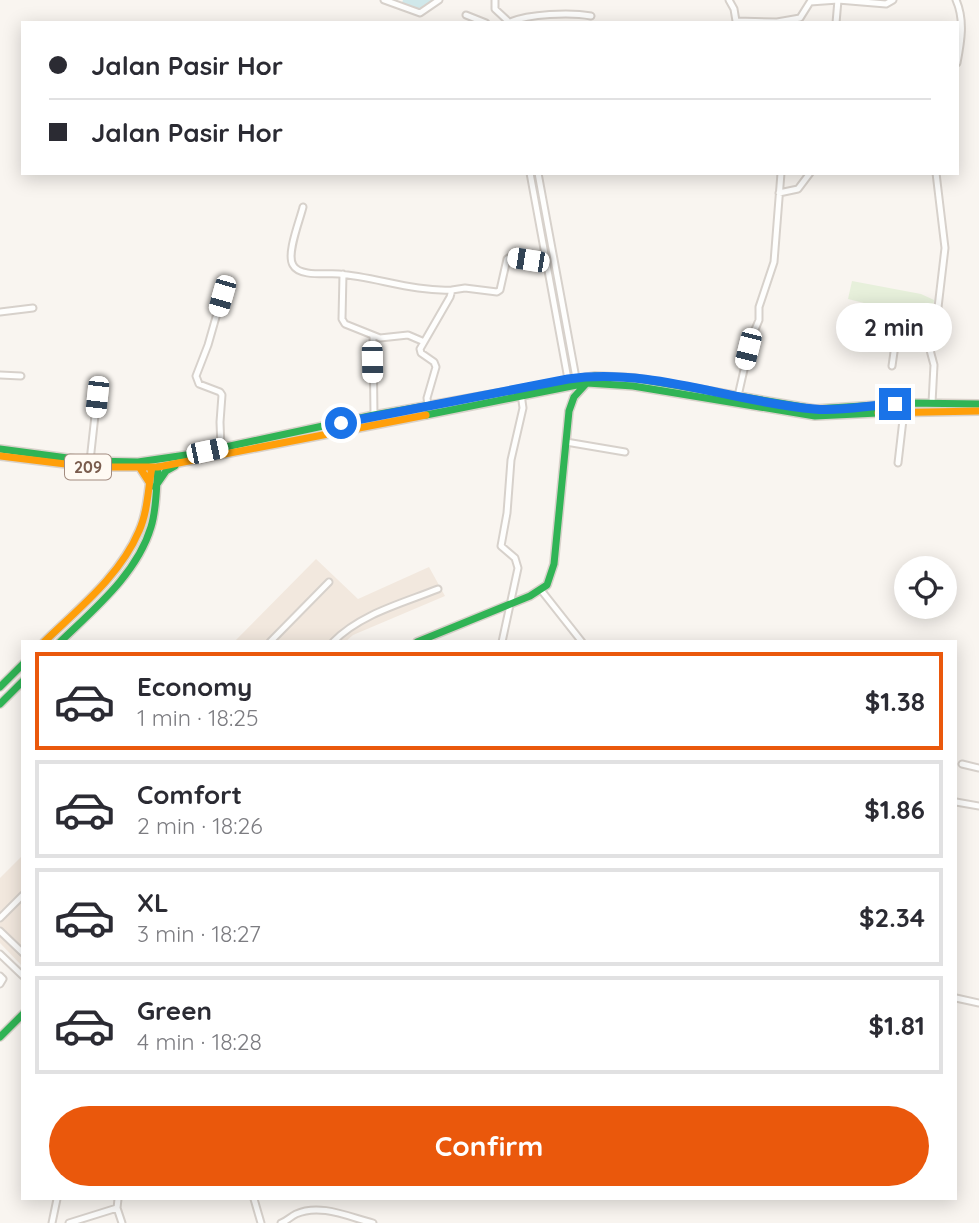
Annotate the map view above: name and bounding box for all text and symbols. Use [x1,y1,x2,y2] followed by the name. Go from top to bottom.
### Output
[91,49,283,82] text: Jalan Pasir Hor
[91,116,283,149] text: Jalan Pasir Hor
[506,246,551,274] car
[207,273,238,319] car
[837,302,953,352] callout: 2 min
[864,313,924,342] text: 2 min
[733,326,764,372] car
[362,341,383,383] car
[85,375,110,419] car
[879,388,911,420] route end
[325,407,357,439] route start
[185,436,230,466] car
[65,454,111,480] road number: 209
[894,556,957,619] map controls
[894,556,957,619] button: locate
[53,670,116,733] icon: car
[137,670,252,703] text: Economy
[865,685,925,718] text: $1.38
[137,703,259,732] text: 1 min · 18:25
[53,778,116,841] icon: car
[137,778,242,811] text: Comfort
[864,793,925,826] text: $1.86
[137,811,263,840] text: 2 min · 18:26
[53,886,116,949] icon: car
[137,886,169,919] text: XL
[859,901,925,934] text: $2.34
[137,919,261,948] text: 3 min · 18:27
[53,994,116,1057] icon: car
[137,994,212,1027] text: Green
[869,1009,925,1042] text: $1.81
[137,1027,262,1056] text: 4 min · 18:28
[49,1106,929,1186] button: Confirm

